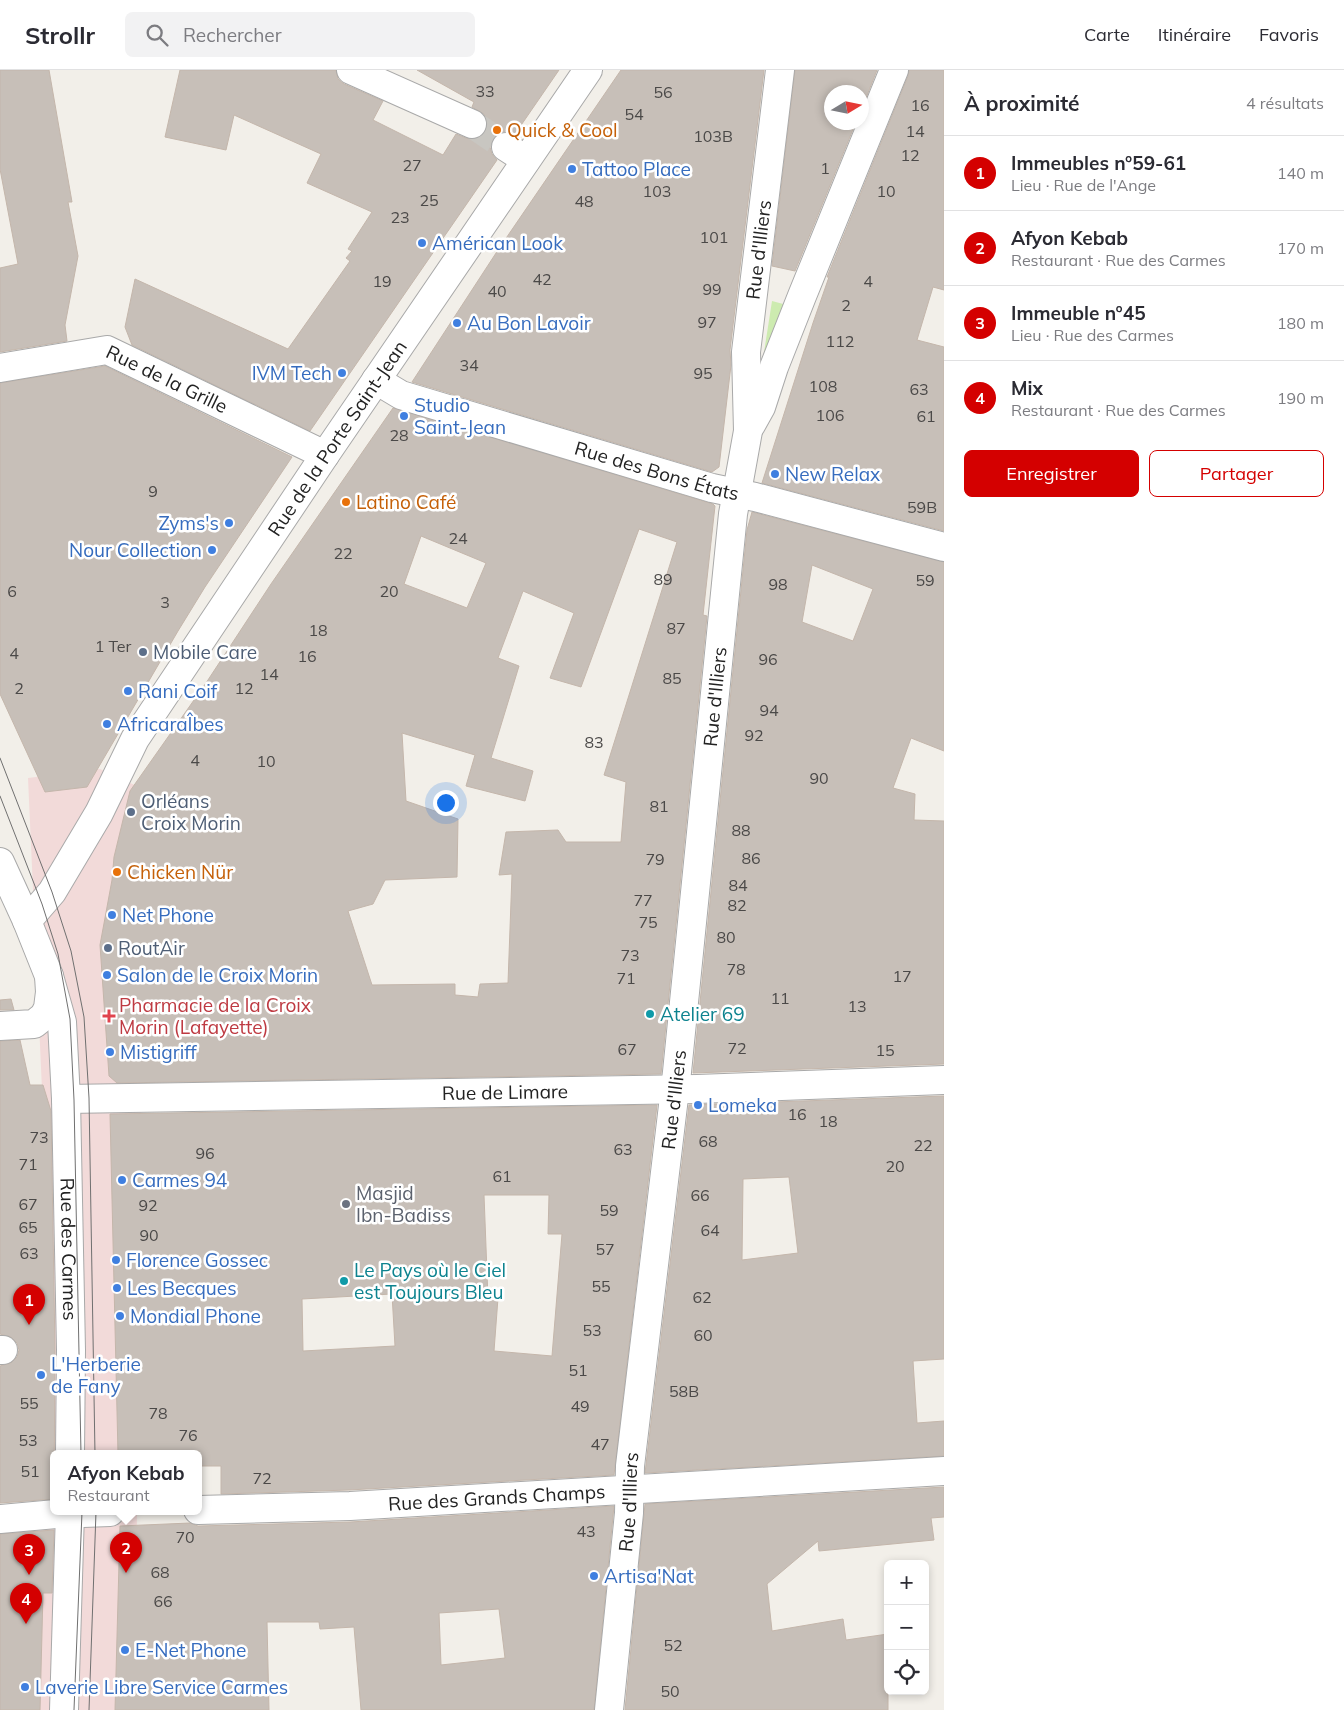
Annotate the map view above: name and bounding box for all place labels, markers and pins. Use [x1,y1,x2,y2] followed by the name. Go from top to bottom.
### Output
[507,118,618,142] place label: Quick & Cool
[491,124,503,136] marker: Quick & Cool
[582,157,691,181] place label: Tattoo Place
[566,163,578,175] marker: Tattoo Place
[432,231,563,255] place label: Américan Look
[416,237,428,249] marker: Américan Look
[467,311,591,335] place label: Au Bon Lavoir
[451,317,463,329] marker: Au Bon Lavoir
[252,361,332,385] place label: IVM Tech
[336,367,348,379] marker: IVM Tech
[414,393,506,439] place label: Studio Saint-Jean
[398,410,410,422] marker: Studio Saint-Jean
[785,462,880,486] place label: New Relax
[769,468,781,480] marker: New Relax
[356,490,456,514] place label: Latino Café
[340,496,352,508] marker: Latino Café
[158,511,219,535] place label: Zyms's
[223,517,235,529] marker: Zyms's
[69,538,202,562] place label: Nour Collection
[206,544,218,556] marker: Nour Collection
[153,640,257,664] place label: Mobile Care
[137,646,149,658] marker: Mobile Care
[138,679,218,703] place label: Rani Coif
[122,685,134,697] marker: Rani Coif
[117,712,224,736] place label: AfricaraÎbes
[101,718,113,730] marker: AfricaraÎbes
[141,789,241,835] place label: Orléans Croix Morin
[125,806,137,818] marker: Orléans Croix Morin
[127,860,233,884] place label: Chicken Nür
[111,866,123,878] marker: Chicken Nür
[122,903,214,927] place label: Net Phone
[106,909,118,921] marker: Net Phone
[118,936,185,960] place label: RoutAir
[102,942,114,954] marker: RoutAir
[117,963,318,987] place label: Salon de le Croix Morin
[101,969,113,981] marker: Salon de le Croix Morin
[119,993,311,1039] place label: Pharmacie de la Croix Morin (Lafayette)
[660,1002,745,1026] place label: Atelier 69
[644,1008,656,1020] marker: Atelier 69
[103,1010,115,1022] marker: Pharmacie de la Croix Morin (Lafayette)
[120,1040,197,1064] place label: Mistigriff
[104,1046,116,1058] marker: Mistigriff
[708,1093,777,1117] place label: Lomeka
[692,1099,704,1111] marker: Lomeka
[132,1168,227,1192] place label: Carmes 94
[116,1174,128,1186] marker: Carmes 94
[356,1181,451,1227] place label: Masjid Ibn-Badiss
[340,1198,352,1210] marker: Masjid Ibn-Badiss
[126,1248,268,1272] place label: Florence Gossec
[110,1254,122,1266] marker: Florence Gossec
[354,1258,506,1304] place label: Le Pays où le Ciel est Toujours Bleu
[338,1275,350,1287] marker: Le Pays où le Ciel est Toujours Bleu
[127,1276,237,1300] place label: Les Becques
[111,1282,123,1294] marker: Les Becques
[13,1284,45,1325] pin: 1
[130,1304,261,1328] place label: Mondial Phone
[114,1310,126,1322] marker: Mondial Phone
[51,1352,141,1398] place label: L'Herberie de Fany
[35,1369,47,1381] marker: L'Herberie de Fany
[110,1532,142,1573] pin: 2
[13,1534,45,1575] pin: 3
[604,1564,694,1588] place label: Artisa'Nat
[588,1570,600,1582] marker: Artisa'Nat
[10,1583,42,1624] pin: 4
[135,1638,246,1662] place label: E-Net Phone
[119,1644,131,1656] marker: E-Net Phone
[35,1675,288,1699] place label: Laverie Libre Service Carmes
[19,1681,31,1693] marker: Laverie Libre Service Carmes

